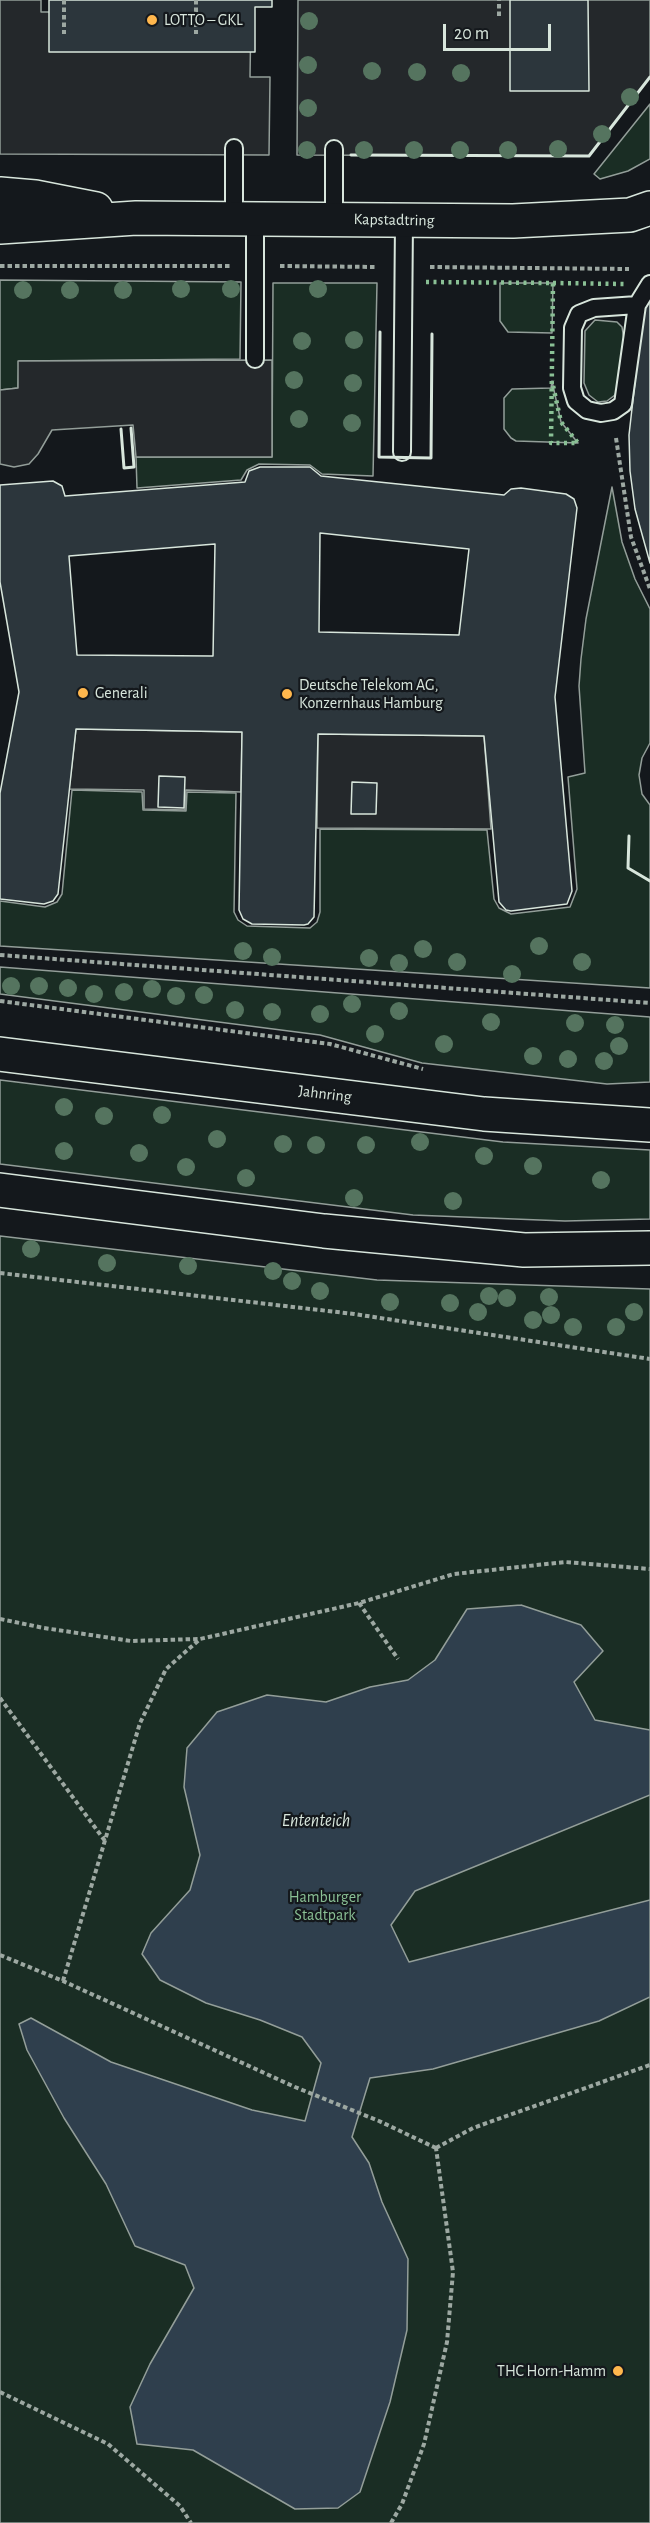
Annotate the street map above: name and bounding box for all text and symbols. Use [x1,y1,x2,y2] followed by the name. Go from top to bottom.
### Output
[164,10,243,30] place label: LOTTO – GKL
[446,12,554,50] scale bar
[145,13,159,27] marker: LOTTO – GKL
[454,25,489,43] text: 20 m
[353,210,435,230] street label: Kapstadtring
[299,675,443,713] place label: Deutsche Telekom AG, Konzernhaus Hamburg
[95,683,148,703] place label: Generali
[76,686,90,700] marker: Generali
[280,687,294,701] marker: Deutsche Telekom AG, Konzernhaus Hamburg
[297,1081,353,1107] street label: Jahnring
[282,1810,350,1832] water label: Ententeich
[289,1887,361,1925] park label: Hamburger Stadtpark
[497,2361,606,2381] place label: THC Horn-Hamm
[611,2364,625,2378] marker: THC Horn-Hamm

